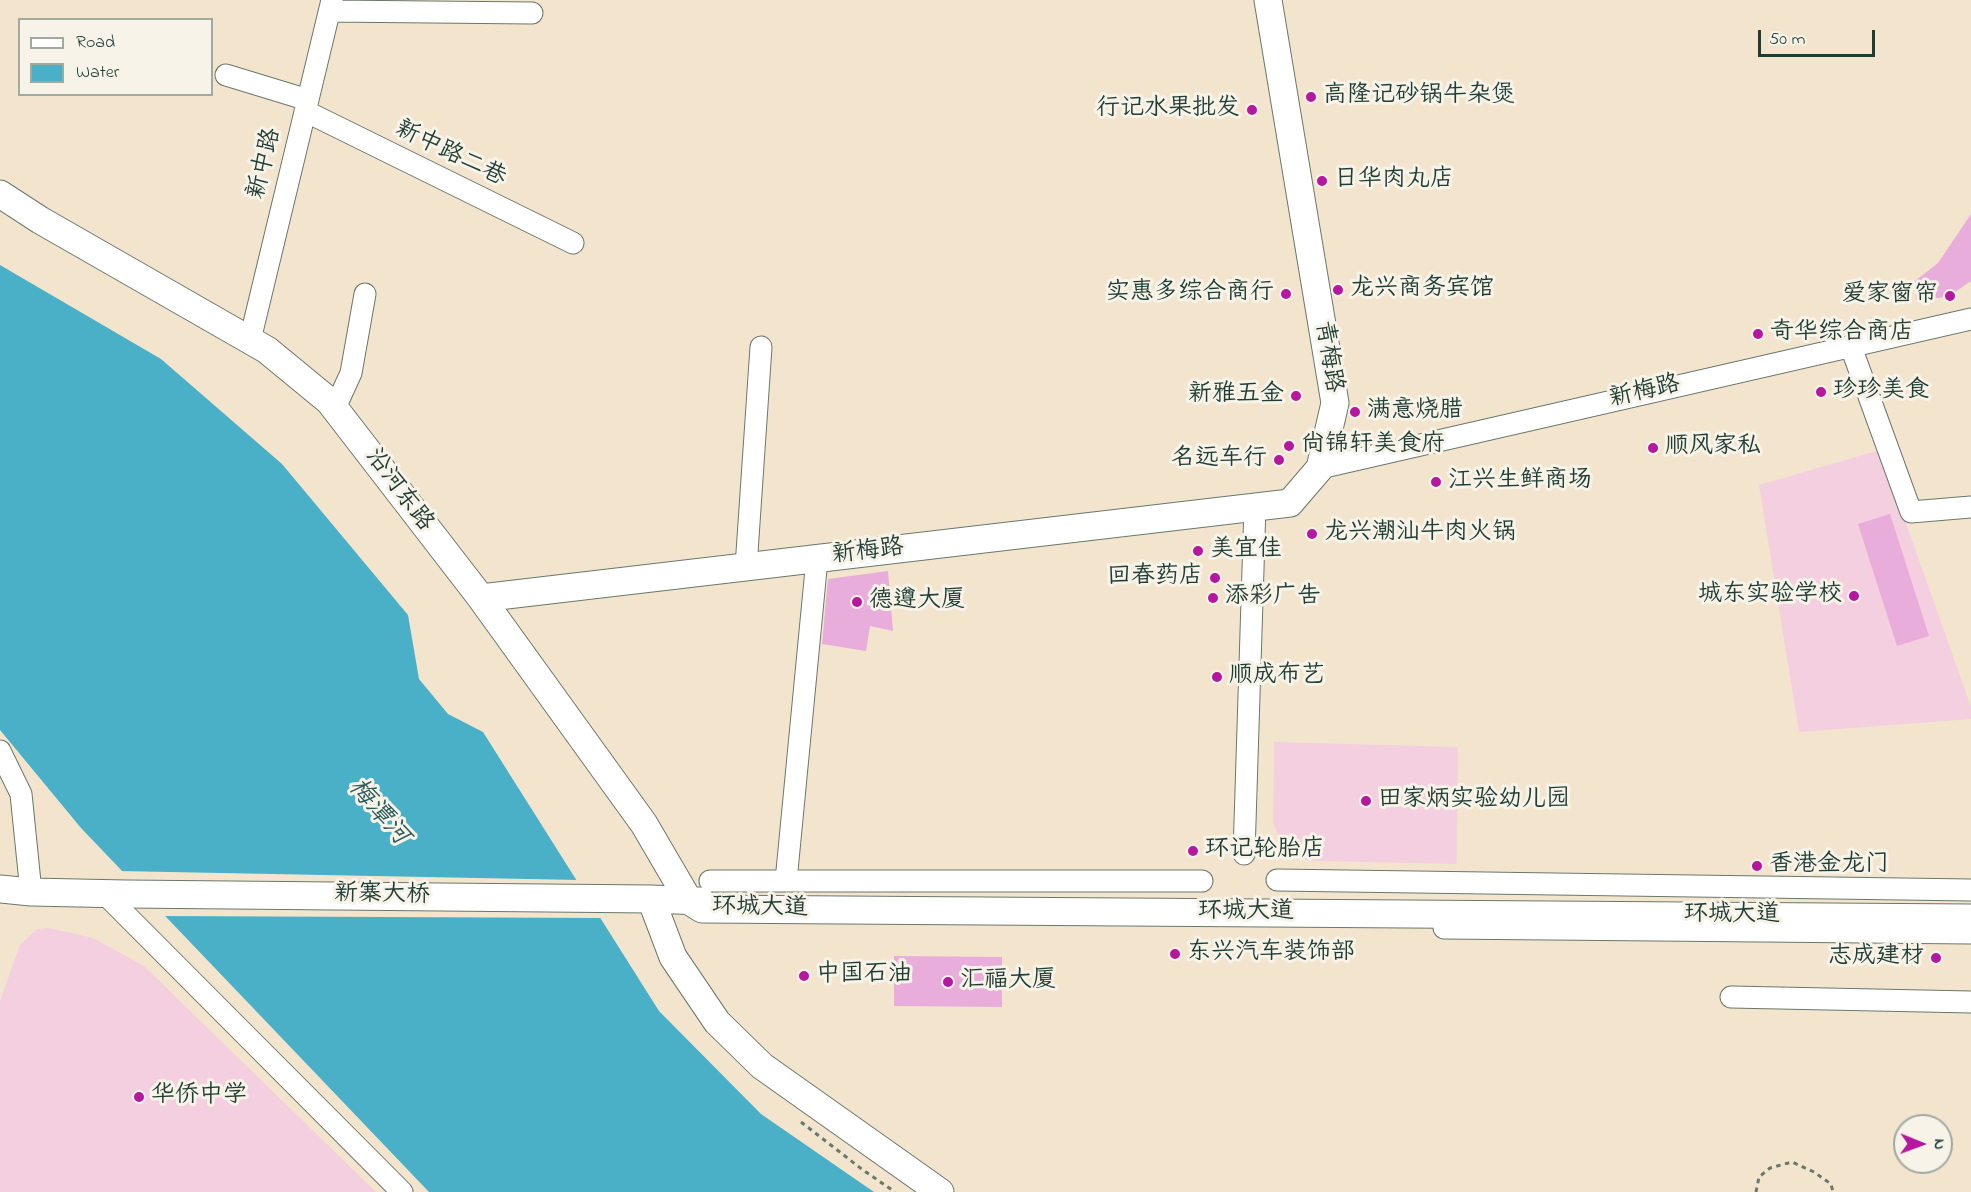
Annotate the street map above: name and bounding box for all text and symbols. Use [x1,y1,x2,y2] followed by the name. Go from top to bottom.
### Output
[18,18,213,96] legend
[1761,18,1878,56] scale bar
[1769,27,1806,53] text: 50 m
[76,30,115,56] text: Road
[76,60,119,86] text: Water
[1323,83,1515,111] place label: 高隆记砂锅牛杂煲
[1304,90,1318,104] marker: 高隆记砂锅牛杂煲
[1096,96,1240,124] place label: 行记水果批发
[1245,103,1259,117] marker: 行记水果批发
[390,116,510,194] street label: 新中路二巷
[243,126,289,202] street label: 新中路
[1334,167,1454,195] place label: 日华肉丸店
[1315,174,1329,188] marker: 日华肉丸店
[1350,276,1494,304] place label: 龙兴商务宾馆
[1106,280,1274,308] place label: 实惠多综合商行
[1842,282,1938,310] place label: 爱家窗帘
[1331,283,1345,297] marker: 龙兴商务宾馆
[1279,287,1293,301] marker: 实惠多综合商行
[1943,289,1957,303] marker: 爱家窗帘
[1307,319,1347,395] street label: 青梅路
[1770,320,1914,348] place label: 奇华综合商店
[1751,327,1765,341] marker: 奇华综合商店
[1607,371,1683,415] street label: 新梅路
[1833,378,1929,406] place label: 珍珍美食
[1188,382,1284,410] place label: 新雅五金
[1814,385,1828,399] marker: 珍珍美食
[1289,389,1303,403] marker: 新雅五金
[1367,398,1463,426] place label: 满意烧腊
[1348,405,1362,419] marker: 满意烧腊
[1301,432,1445,460] place label: 尚锦轩美食府
[1665,434,1761,462] place label: 顺风家私
[1282,439,1296,453] marker: 尚锦轩美食府
[1646,441,1660,455] marker: 顺风家私
[358,444,438,538] street label: 沿河东路
[1171,446,1267,474] place label: 名远车行
[1272,453,1286,467] marker: 名远车行
[1448,468,1592,496] place label: 江兴生鲜商场
[1429,475,1443,489] marker: 江兴生鲜商场
[1324,520,1516,548] place label: 龙兴潮汕牛肉火锅
[1305,527,1319,541] marker: 龙兴潮汕牛肉火锅
[831,534,905,572] street label: 新梅路
[1210,537,1282,565] place label: 美宜佳
[1191,544,1205,558] marker: 美宜佳
[1107,564,1203,592] place label: 回春药店
[1208,571,1222,585] marker: 回春药店
[1698,582,1842,610] place label: 城东实验学校
[1225,584,1321,612] place label: 添彩广告
[869,588,965,616] place label: 德遵大厦
[1847,589,1861,603] marker: 城东实验学校
[1206,591,1220,605] marker: 添彩广告
[850,595,864,609] marker: 德遵大厦
[1229,663,1325,691] place label: 顺成布艺
[1210,670,1224,684] marker: 顺成布艺
[340,773,414,853] water label: 梅潭河
[1378,787,1570,815] place label: 田家炳实验幼儿园
[1359,794,1373,808] marker: 田家炳实验幼儿园
[1205,837,1325,865] place label: 环记轮胎店
[1186,844,1200,858] marker: 环记轮胎店
[1769,852,1889,880] place label: 香港金龙门
[1750,859,1764,873] marker: 香港金龙门
[334,881,430,911] street label: 新寨大桥
[712,894,808,924] street label: 环城大道
[1198,899,1294,927] street label: 环城大道
[1684,902,1780,930] street label: 环城大道
[1187,940,1355,968] place label: 东兴汽车装饰部
[1828,944,1924,972] place label: 志成建材
[1168,947,1182,961] marker: 东兴汽车装饰部
[1929,951,1943,965] marker: 志成建材
[816,962,912,990] place label: 中国石油
[960,968,1056,996] place label: 汇福大厦
[797,969,811,983] marker: 中国石油
[941,975,955,989] marker: 汇福大厦
[151,1083,247,1111] place label: 华侨中学
[132,1090,146,1104] marker: 华侨中学
[1893,1114,1953,1174] north arrow
[1927,1139,1951,1150] text: N

